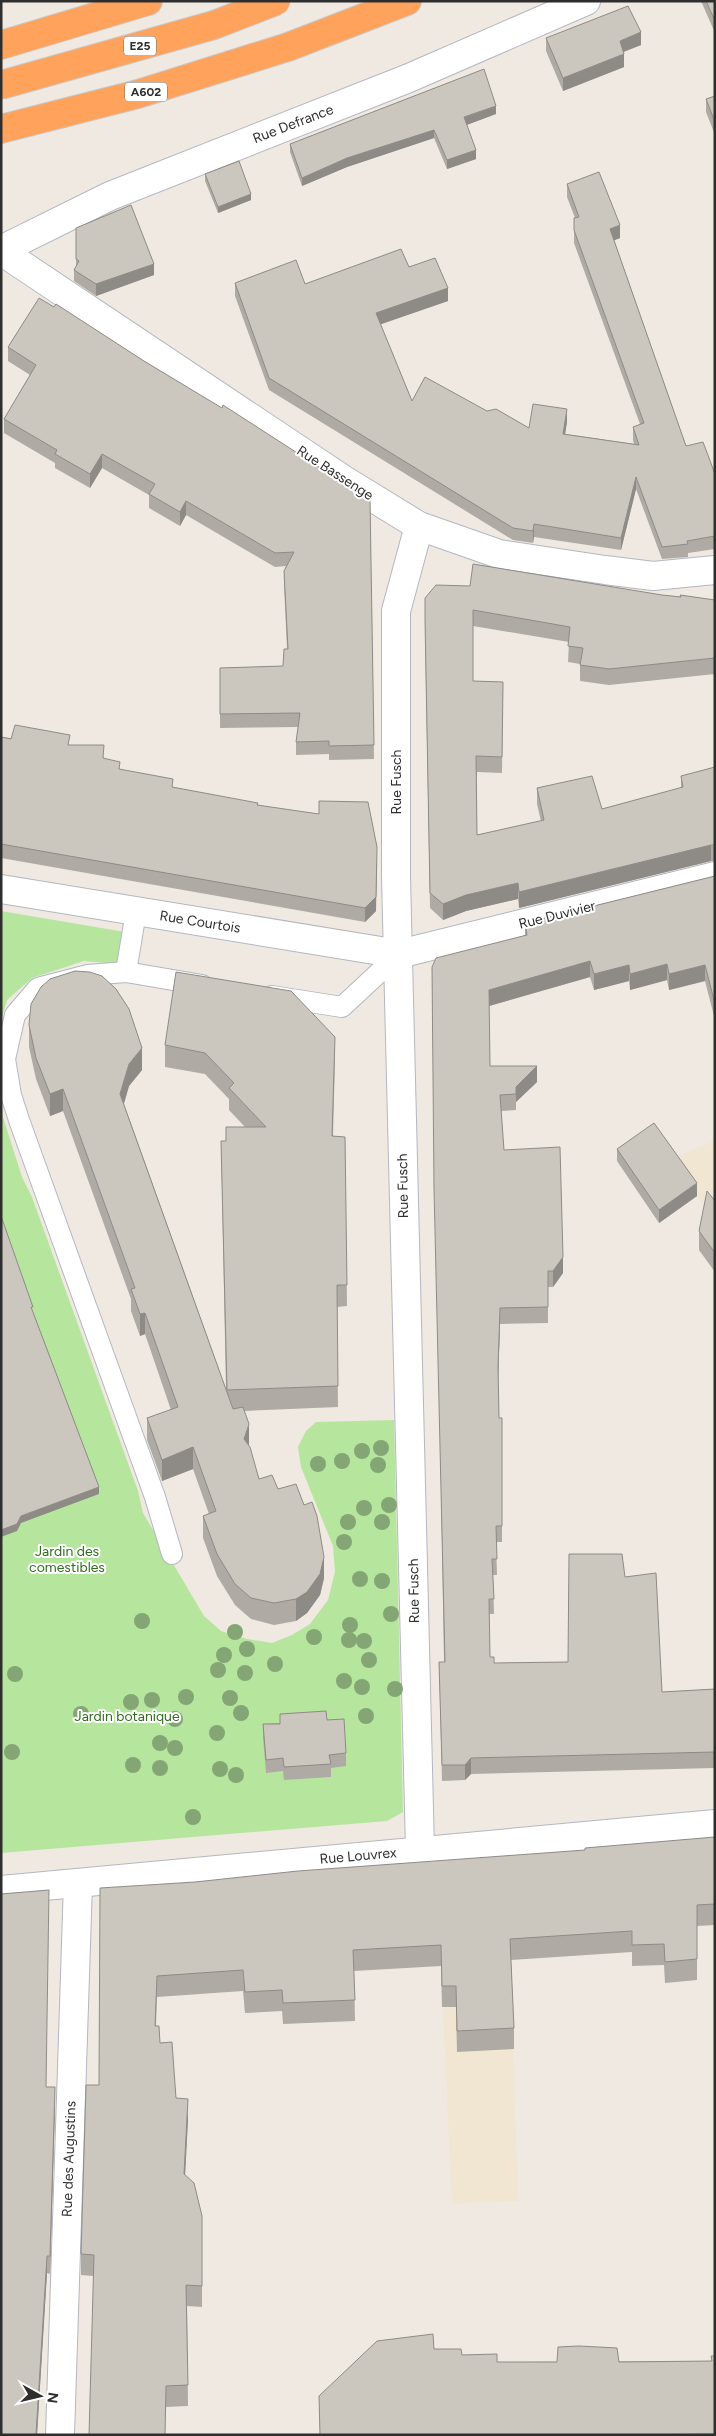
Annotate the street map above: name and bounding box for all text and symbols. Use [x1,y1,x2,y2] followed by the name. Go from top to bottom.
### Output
[124,36,156,56] road number: E25
[125,82,167,101] road number: A602
[250,101,336,147] street label: Rue Defrance
[294,442,377,504] street label: Rue Bassenge
[388,749,405,814] street label: Rue Fusch
[517,897,597,933] street label: Rue Duvivier
[158,907,242,937] street label: Rue Courtois
[394,1153,412,1219] street label: Rue Fusch
[29,1543,105,1576] park label: Jardin des comestibles
[405,1558,423,1624] street label: Rue Fusch
[74,1708,180,1725] park label: Jardin botanique
[319,1844,397,1868] street label: Rue Louvrex
[58,2101,80,2217] street label: Rue des Augustins
[15,2371,65,2421] north arrow
[43,2391,62,2404] text: N

